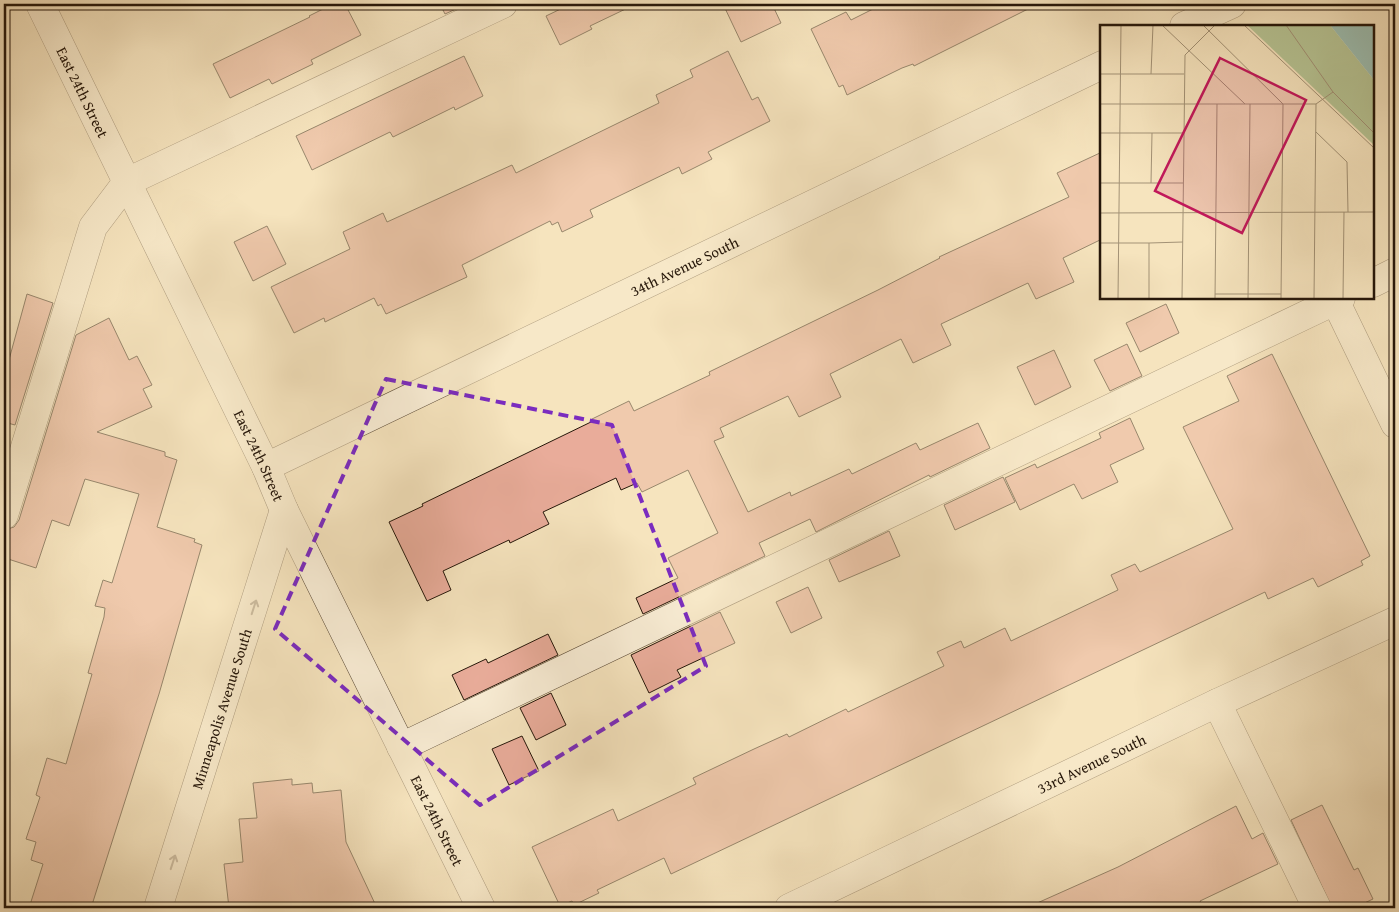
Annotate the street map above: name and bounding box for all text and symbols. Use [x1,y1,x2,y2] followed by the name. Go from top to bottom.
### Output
[1100,25,1374,299] inset map
[52,43,114,142] street label: East 24th Street
[627,231,742,301] street label: 34th Avenue South
[229,406,290,505] street label: East 24th Street
[249,599,259,615] one-way arrow
[186,625,257,792] street label: Minneapolis Avenue South
[1033,728,1149,798] street label: 33rd Avenue South
[406,771,469,870] street label: East 24th Street
[169,854,178,870] one-way arrow

